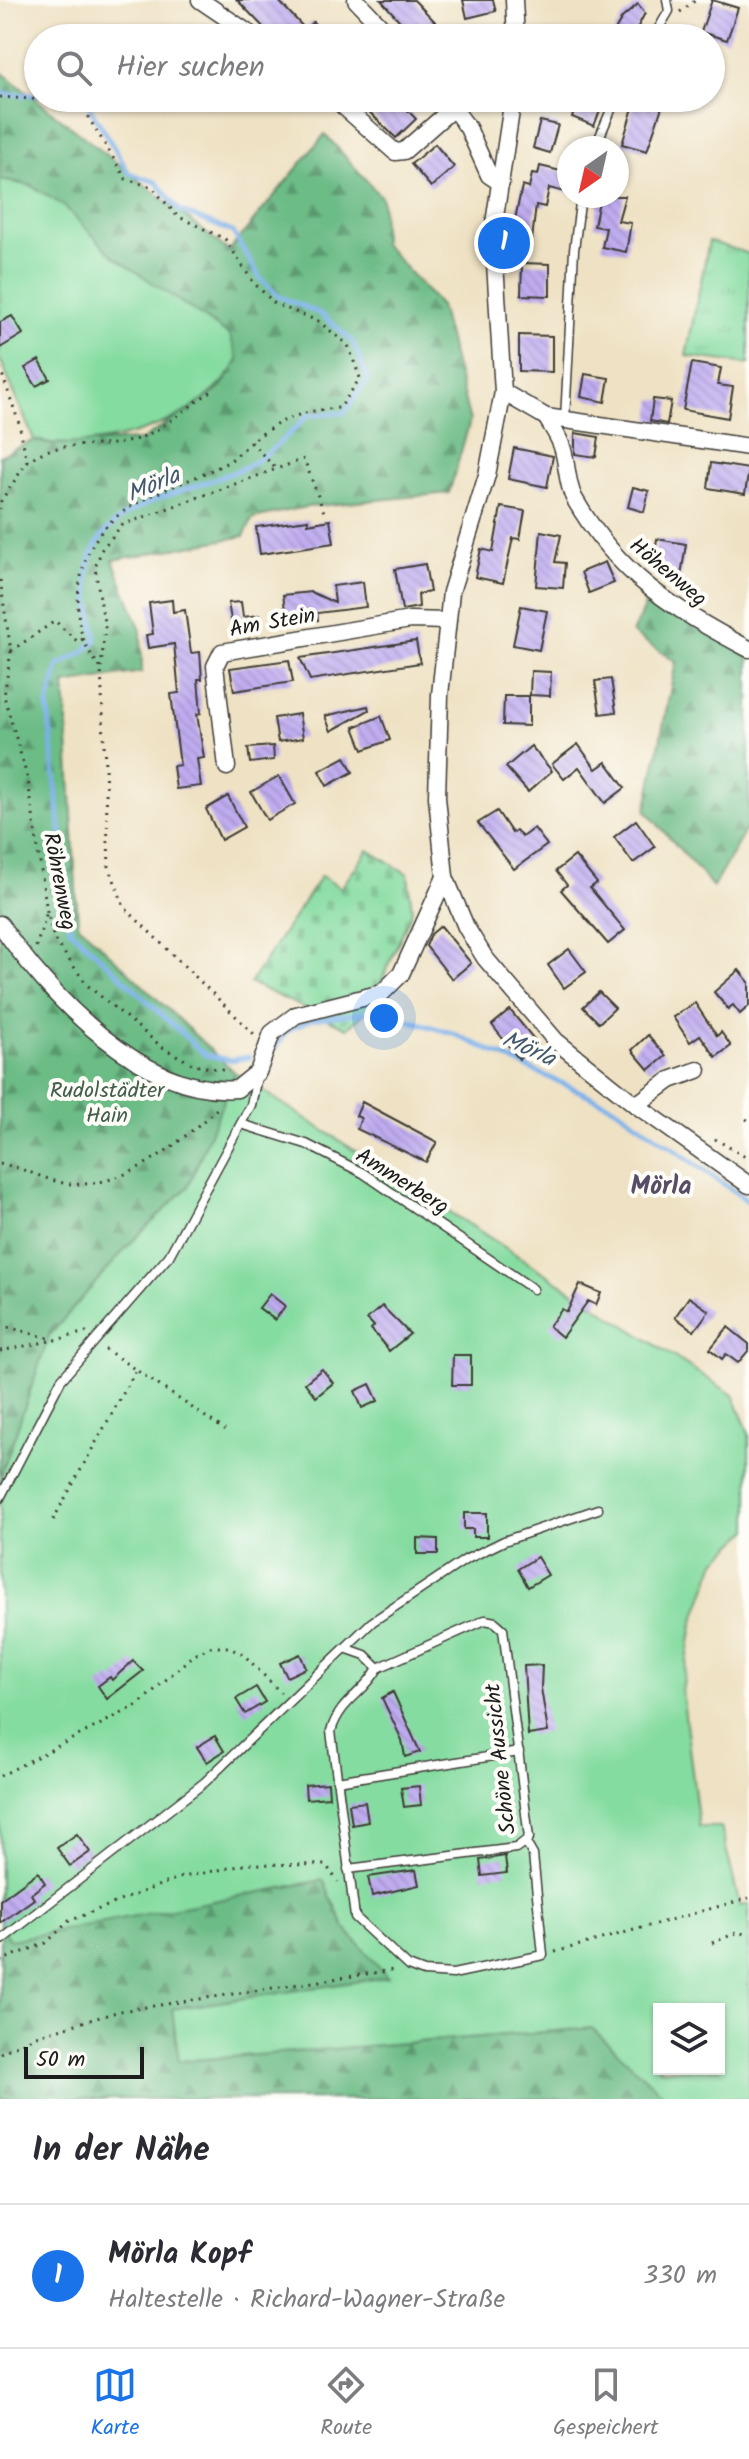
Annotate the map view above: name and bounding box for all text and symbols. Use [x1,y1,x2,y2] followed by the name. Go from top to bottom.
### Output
[24,24,725,112] search box
[116,44,265,92] text: Hier suchen
[52,46,96,90] icon: search
[557,136,629,208] north arrow
[478,213,530,273] pin: 1
[121,456,188,514] water label: Mörla
[620,530,714,616] street label: Höhenweg
[227,599,318,648] street label: Am Stein
[32,830,85,933] street label: Röhrenweg
[364,998,404,1038] your location
[495,1020,563,1079] water label: Mörla
[50,1074,166,1134] park label: Rudolstädter Hain
[348,1140,455,1225] street label: Ammerberg
[631,1166,692,1208] district label: Mörla
[476,1681,527,1836] street label: Schöne Aussicht
[653,2003,725,2075] map controls
[653,2003,725,2075] button: layers
[24,2043,144,2079] scale bar
[36,2043,85,2078] text: 50 m
[32,2124,210,2178] text: In der Nähe
[108,2231,251,2279] text: Mörla Kopf
[54,2255,62,2297] text: 1
[643,2255,717,2297] text: 330 m
[108,2279,505,2321] text: Haltestelle · Richard-Wagner-Straße
[90,2363,139,2446] tab: Karte
[320,2363,372,2446] tab: Route
[553,2363,659,2446] tab: Gespeichert

